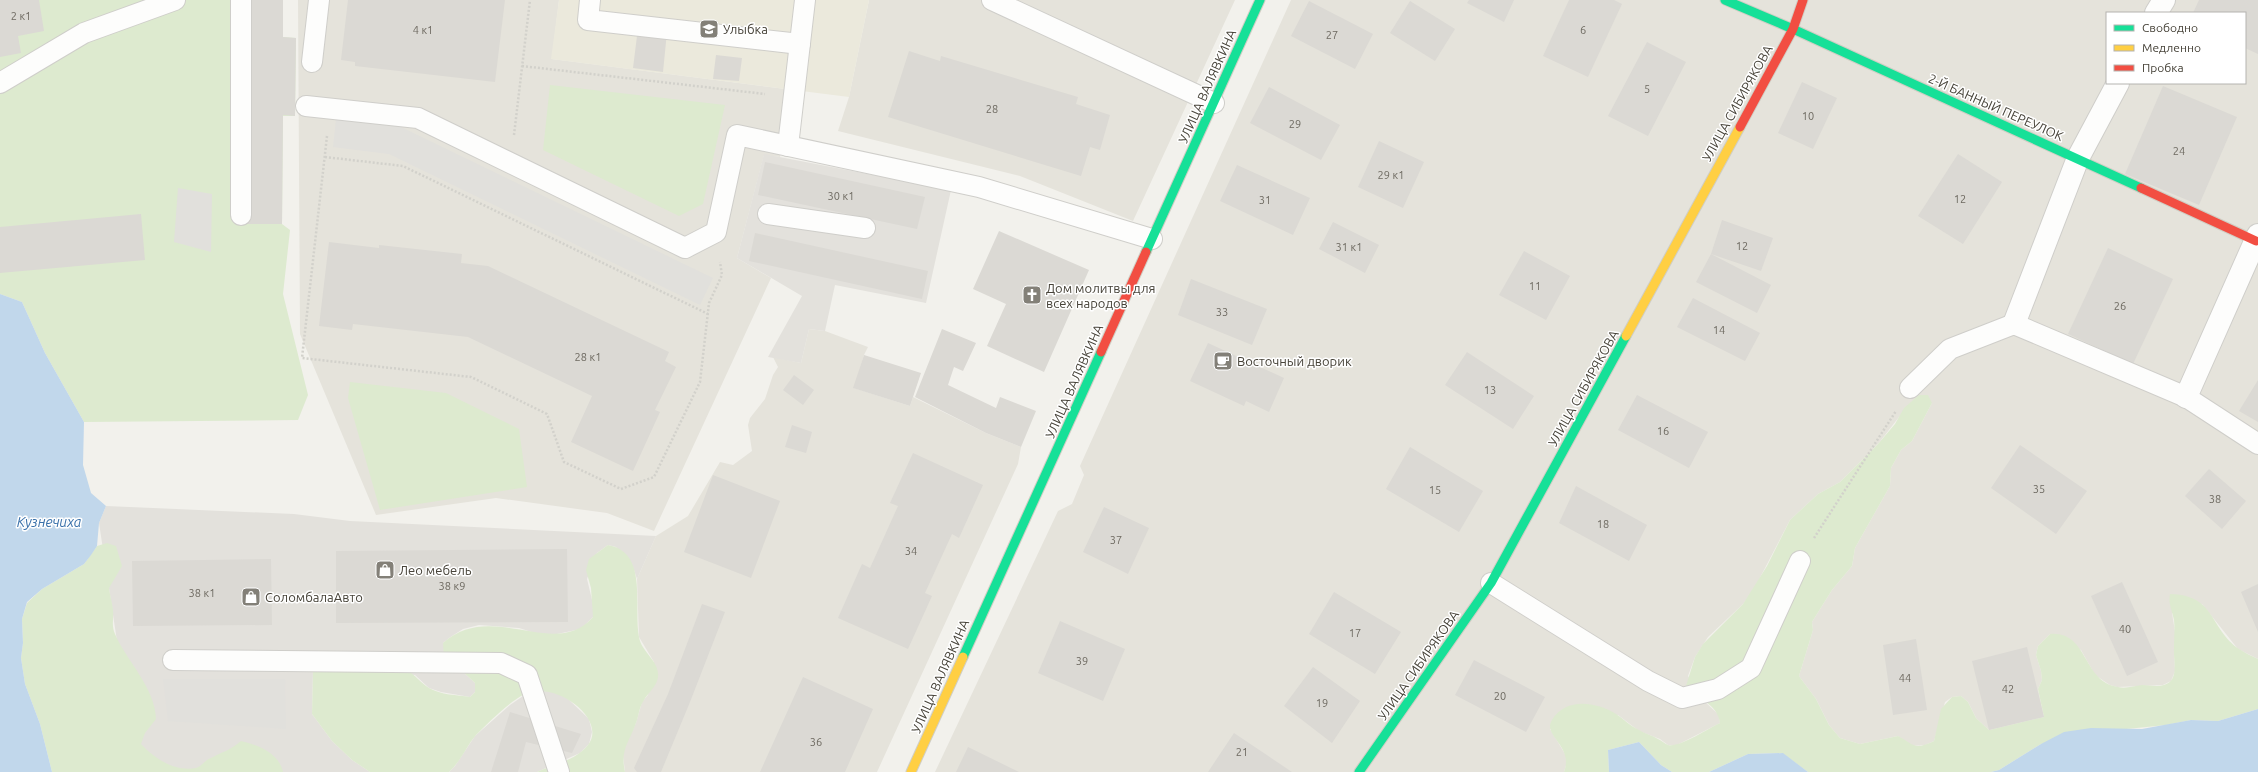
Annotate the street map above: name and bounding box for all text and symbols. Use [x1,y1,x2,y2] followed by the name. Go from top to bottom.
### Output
[11,10,31,22] house number: 2 к1
[2106,12,2246,84] legend
[698,18,720,40] school or university icon: Улыбка
[2142,21,2198,34] text: Свободно
[723,22,768,36] place label: Улыбка
[413,24,433,36] house number: 4 к1
[1580,24,1586,36] house number: 6
[1176,27,1239,145] street label: УЛИЦА ВАЛЯВКИНА
[1326,29,1338,41] house number: 27
[2142,41,2201,54] text: Медленно
[1699,42,1775,164] street label: УЛИЦА СИБИРЯКОВА
[2142,61,2184,74] text: Пробка
[1926,71,2066,143] street label: 2-Й БАННЫЙ ПЕРЕУЛОК
[1644,83,1650,95] house number: 5
[986,103,998,115] house number: 28
[1802,110,1814,122] house number: 10
[1289,118,1301,130] house number: 29
[2173,145,2185,157] house number: 24
[1378,169,1404,181] house number: 29 к1
[828,190,854,202] house number: 30 к1
[1954,193,1966,205] house number: 12
[1259,194,1271,206] house number: 31
[1736,240,1748,252] house number: 12
[1336,241,1362,253] house number: 31 к1
[1529,280,1541,292] house number: 11
[1046,281,1156,310] place label: Дом молитвы для всех народов
[1021,284,1043,306] church icon: Дом молитвы для всех народов
[2114,300,2126,312] house number: 26
[1216,306,1228,318] house number: 33
[1043,322,1106,440] street label: УЛИЦА ВАЛЯВКИНА
[1713,324,1725,336] house number: 14
[1545,327,1621,449] street label: УЛИЦА СИБИРЯКОВА
[1212,350,1234,372] cafe icon: Восточный дворик
[575,351,601,363] house number: 28 к1
[1237,354,1352,368] place label: Восточный дворик
[1484,384,1496,396] house number: 13
[1657,425,1669,437] house number: 16
[2033,483,2045,495] house number: 35
[1429,484,1441,496] house number: 15
[2209,493,2221,505] house number: 38
[17,514,82,530] water label: Кузнечиха
[1597,518,1609,530] house number: 18
[1110,534,1122,546] house number: 37
[905,545,917,557] house number: 34
[374,559,396,581] shop icon: Лео мебель
[399,563,472,577] place label: Лео мебель
[439,580,465,592] house number: 38 к9
[240,586,262,608] shop icon: СоломбалаАвто
[189,587,215,599] house number: 38 к1
[265,590,363,604] place label: СоломбалаАвто
[1375,607,1462,723] street label: УЛИЦА СИБИРЯКОВА
[909,617,972,735] street label: УЛИЦА ВАЛЯВКИНА
[2119,623,2131,635] house number: 40
[1349,627,1361,639] house number: 17
[1076,655,1088,667] house number: 39
[1899,672,1911,684] house number: 44
[2002,683,2014,695] house number: 42
[1494,690,1506,702] house number: 20
[1316,697,1328,709] house number: 19
[810,736,822,748] house number: 36
[1236,746,1248,758] house number: 21

